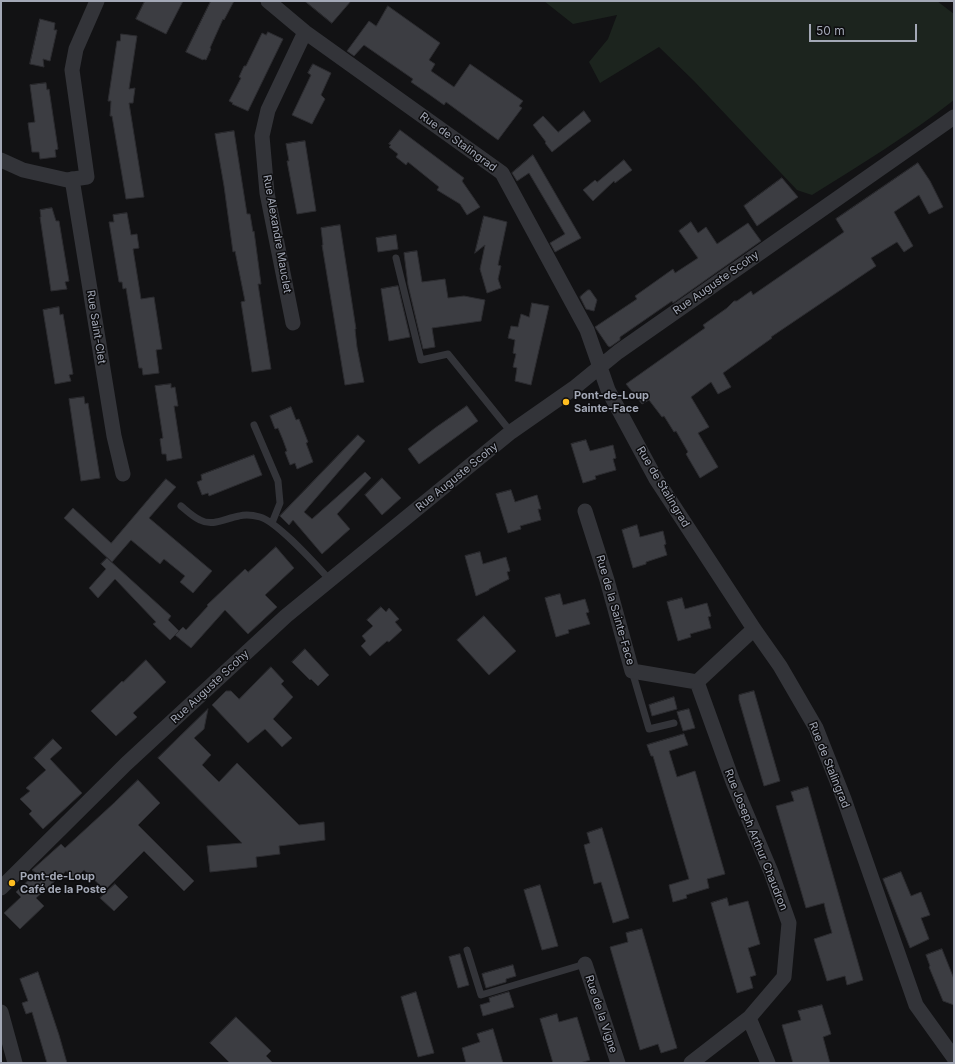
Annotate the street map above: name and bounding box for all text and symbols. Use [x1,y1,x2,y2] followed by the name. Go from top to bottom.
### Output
[811,16,919,42] scale bar
[816,23,845,38] text: 50 m
[417,110,499,174] street label: Rue de Stalingrad
[260,174,294,294] street label: Rue Alexandre Mauclet
[671,248,761,318] street label: Rue Auguste Scohy
[84,289,108,365] street label: Rue Saint-Clet
[574,389,649,415] place label: Pont-de-Loup Sainte-Face
[561,397,571,407] marker: Pont-de-Loup Sainte-Face
[413,440,501,514] street label: Rue Auguste Scohy
[634,444,692,530] street label: Rue de Stalingrad
[593,554,637,666] street label: Rue de la Sainte-Face
[168,647,252,727] street label: Rue Auguste Scohy
[806,720,852,810] street label: Rue de Stalingrad
[722,767,790,913] street label: Rue Joseph Arthur Chaudron
[20,870,106,896] place label: Pont-de-Loup Café de la Poste
[7,878,17,888] marker: Pont-de-Loup Café de la Poste
[582,973,620,1055] street label: Rue de la Vigne

